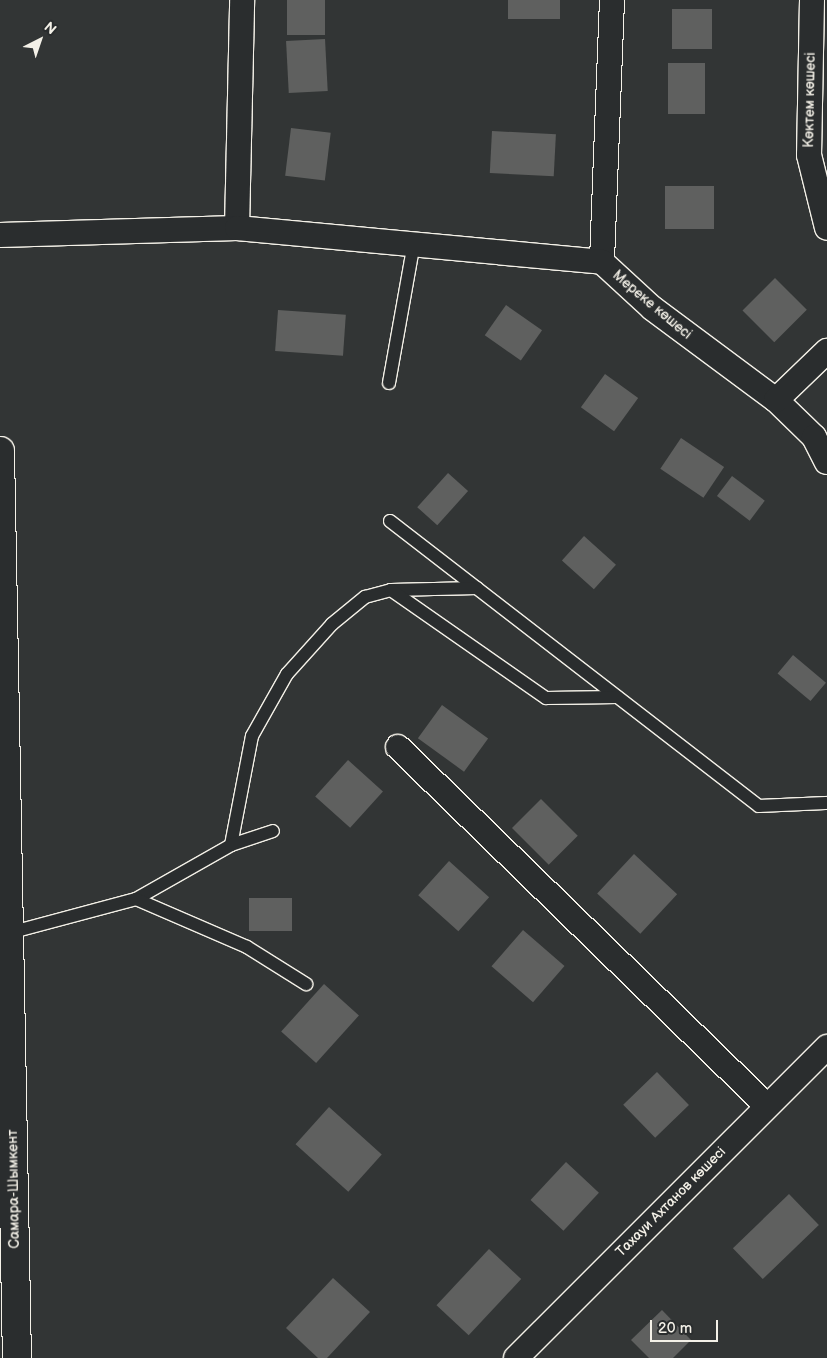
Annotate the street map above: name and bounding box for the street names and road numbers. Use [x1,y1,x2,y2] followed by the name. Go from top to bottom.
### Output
[801,52,819,148] street label: Көктем көшесі
[609,267,695,343] street label: Мереке көшесі
[5,1129,23,1249] street label: Самара-Шымкент
[613,1144,729,1260] street label: Тахауи Ахтанов көшесі

